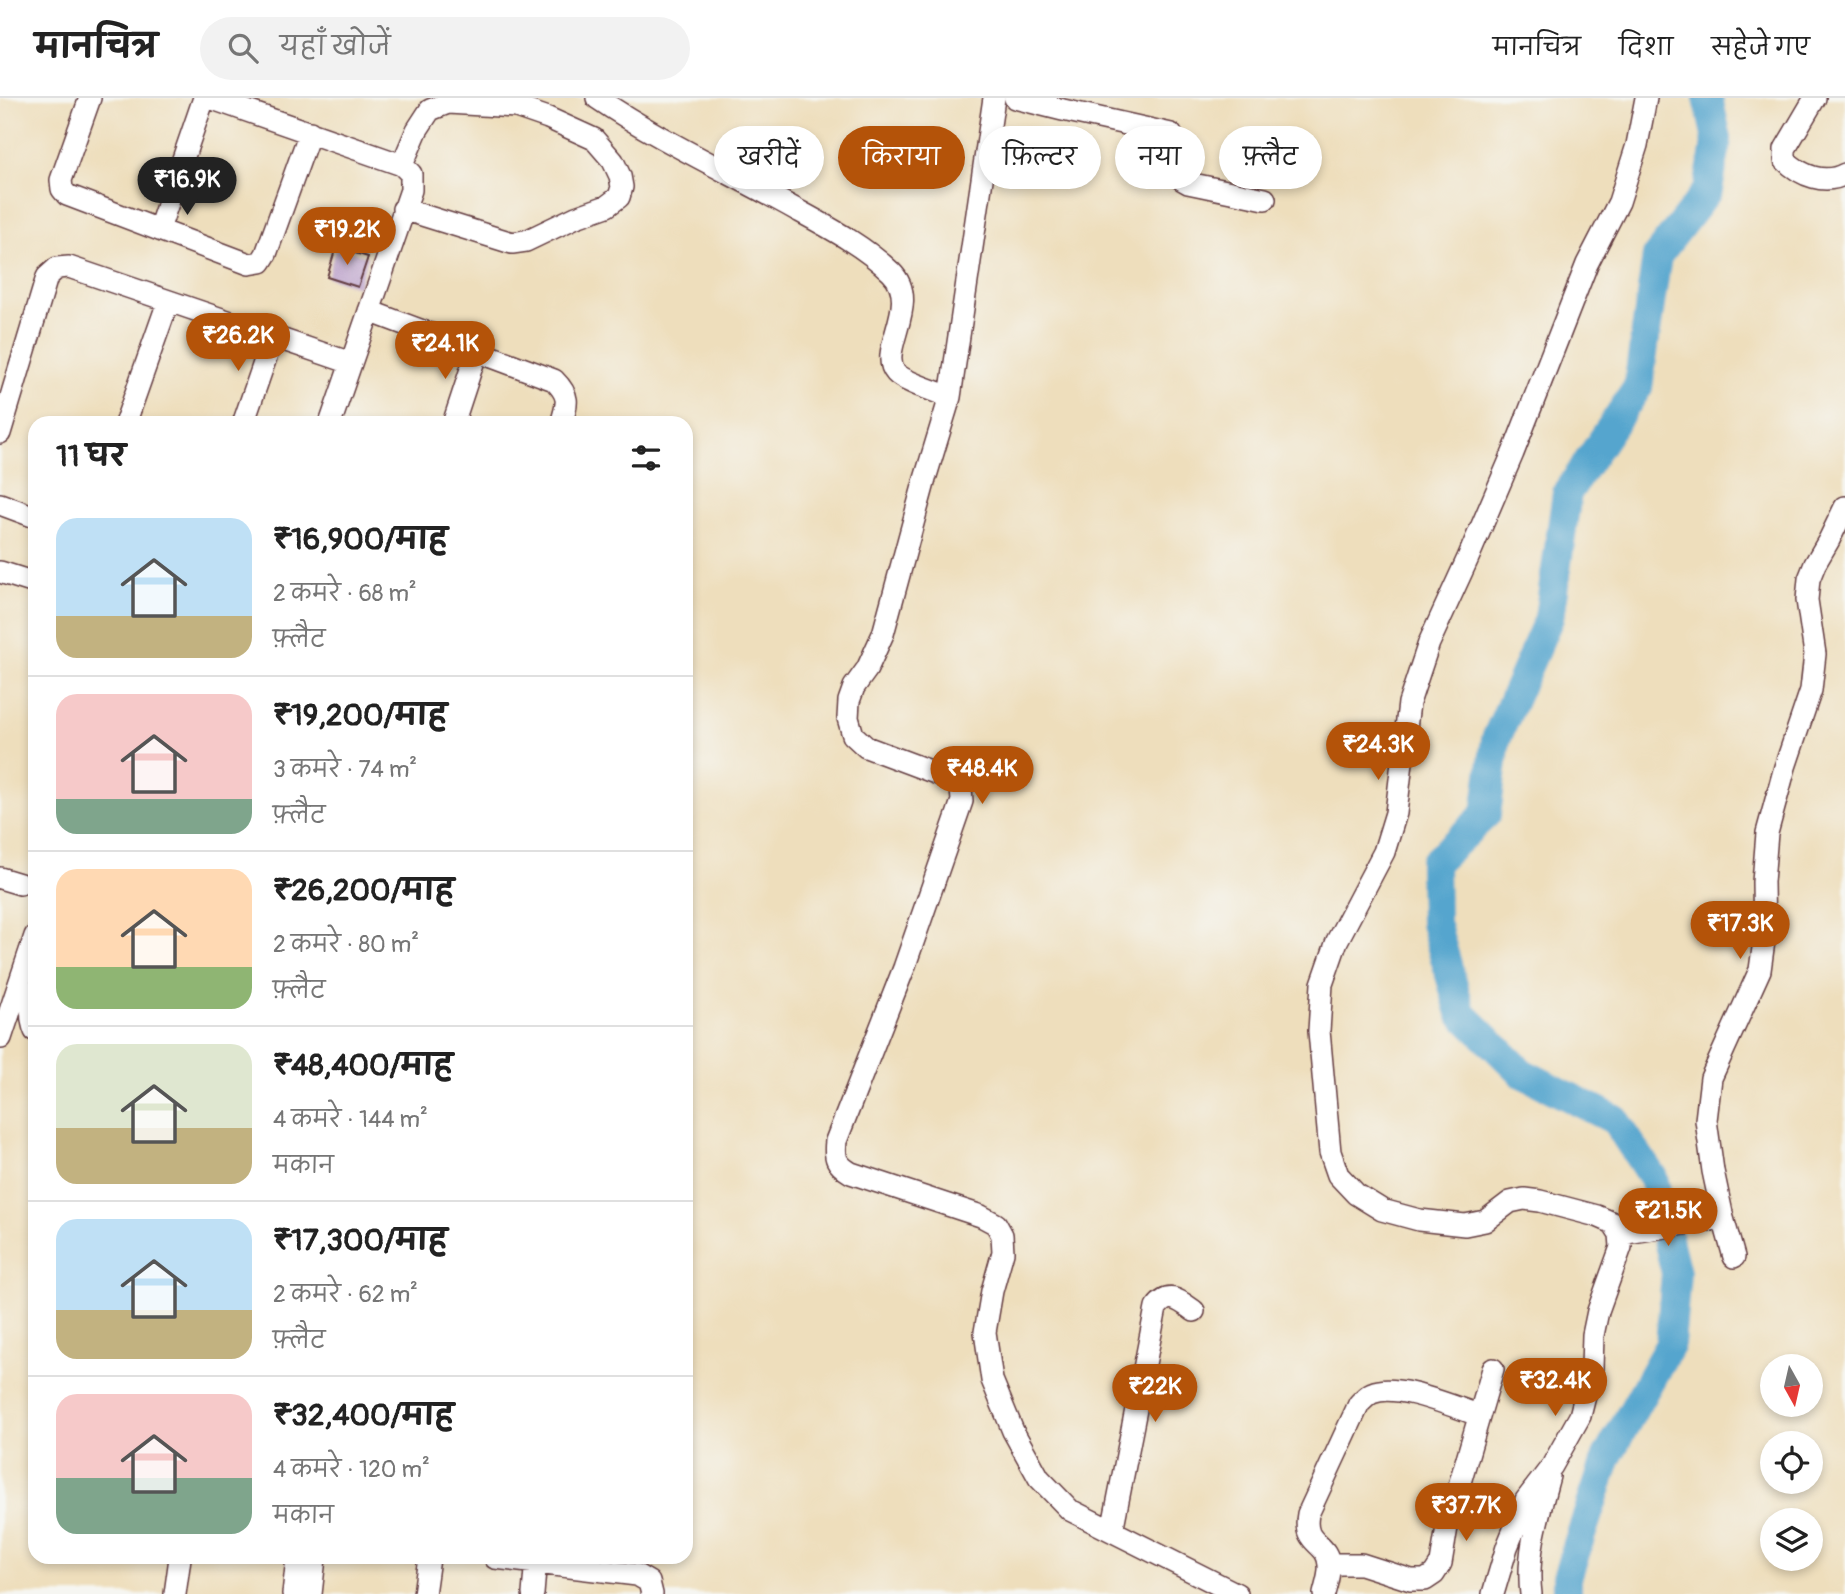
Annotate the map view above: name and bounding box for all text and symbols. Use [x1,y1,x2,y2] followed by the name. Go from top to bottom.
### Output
[200,17,690,80] search box
[35,26,158,67] text: मानचित्र
[224,29,262,67] icon: search
[280,31,391,63] text: यहाँ खोजें
[1493,33,1581,62] text: मानचित्र
[1619,33,1673,62] text: दिशा
[1711,33,1810,62] text: सहेजे गए
[714,126,824,189] chip: खरीदें
[838,126,965,189] chip: किराया
[979,126,1101,189] chip: फ़िल्टर
[1115,126,1205,189] chip: नया
[1219,126,1322,189] chip: फ़्लैट
[130,158,244,217] pin: ₹16.9K
[154,165,220,194] text: ₹16.9K
[290,208,404,267] pin: ₹19.2K
[314,215,380,244] text: ₹19.2K
[181,314,295,373] pin: ₹26.2K
[202,321,274,350] text: ₹26.2K
[388,322,502,381] pin: ₹24.1K
[411,329,479,358] text: ₹24.1K
[56,438,126,475] text: 11 घर
[627,439,665,477] icon: filters
[273,521,448,558] text: ₹16,900/माह
[112,546,196,630] icon: home
[273,579,417,608] text: 2 कमरे · 68 m²
[273,625,325,654] text: फ़्लैट
[273,697,447,734] text: ₹19,200/माह
[112,722,196,806] icon: home
[1321,722,1435,782] pin: ₹24.3K
[1342,730,1414,759] text: ₹24.3K
[925,746,1039,806] pin: ₹48.4K
[947,754,1017,783] text: ₹48.4K
[273,755,417,784] text: 3 कमरे · 74 m²
[273,801,325,830] text: फ़्लैट
[273,872,454,909] text: ₹26,200/माह
[112,897,196,981] icon: home
[1683,902,1797,961] pin: ₹17.3K
[1707,909,1773,938] text: ₹17.3K
[273,930,419,959] text: 2 कमरे · 80 m²
[273,976,325,1005] text: फ़्लैट
[273,1047,453,1084] text: ₹48,400/माह
[112,1072,196,1156] icon: home
[273,1105,428,1134] text: 4 कमरे · 144 m²
[273,1151,334,1180] text: मकान
[1611,1188,1725,1248] pin: ₹21.5K
[1634,1196,1702,1225] text: ₹21.5K
[273,1222,447,1259] text: ₹17,300/माह
[112,1247,196,1331] icon: home
[273,1280,418,1309] text: 2 कमरे · 62 m²
[273,1326,325,1355] text: फ़्लैट
[1760,1354,1824,1418] north arrow
[1760,1354,1823,1571] map controls
[1498,1358,1612,1418] pin: ₹32.4K
[1114,1364,1196,1424] pin: ₹22K
[1519,1366,1591,1395] text: ₹32.4K
[1128,1372,1182,1401] text: ₹22K
[273,1397,454,1434] text: ₹32,400/माह
[112,1422,196,1506] icon: home
[1760,1431,1823,1494] button: locate
[273,1455,430,1484] text: 4 कमरे · 120 m²
[1409,1484,1523,1543] pin: ₹37.7K
[1431,1491,1501,1520] text: ₹37.7K
[273,1501,334,1530] text: मकान
[1760,1508,1823,1571] button: layers

